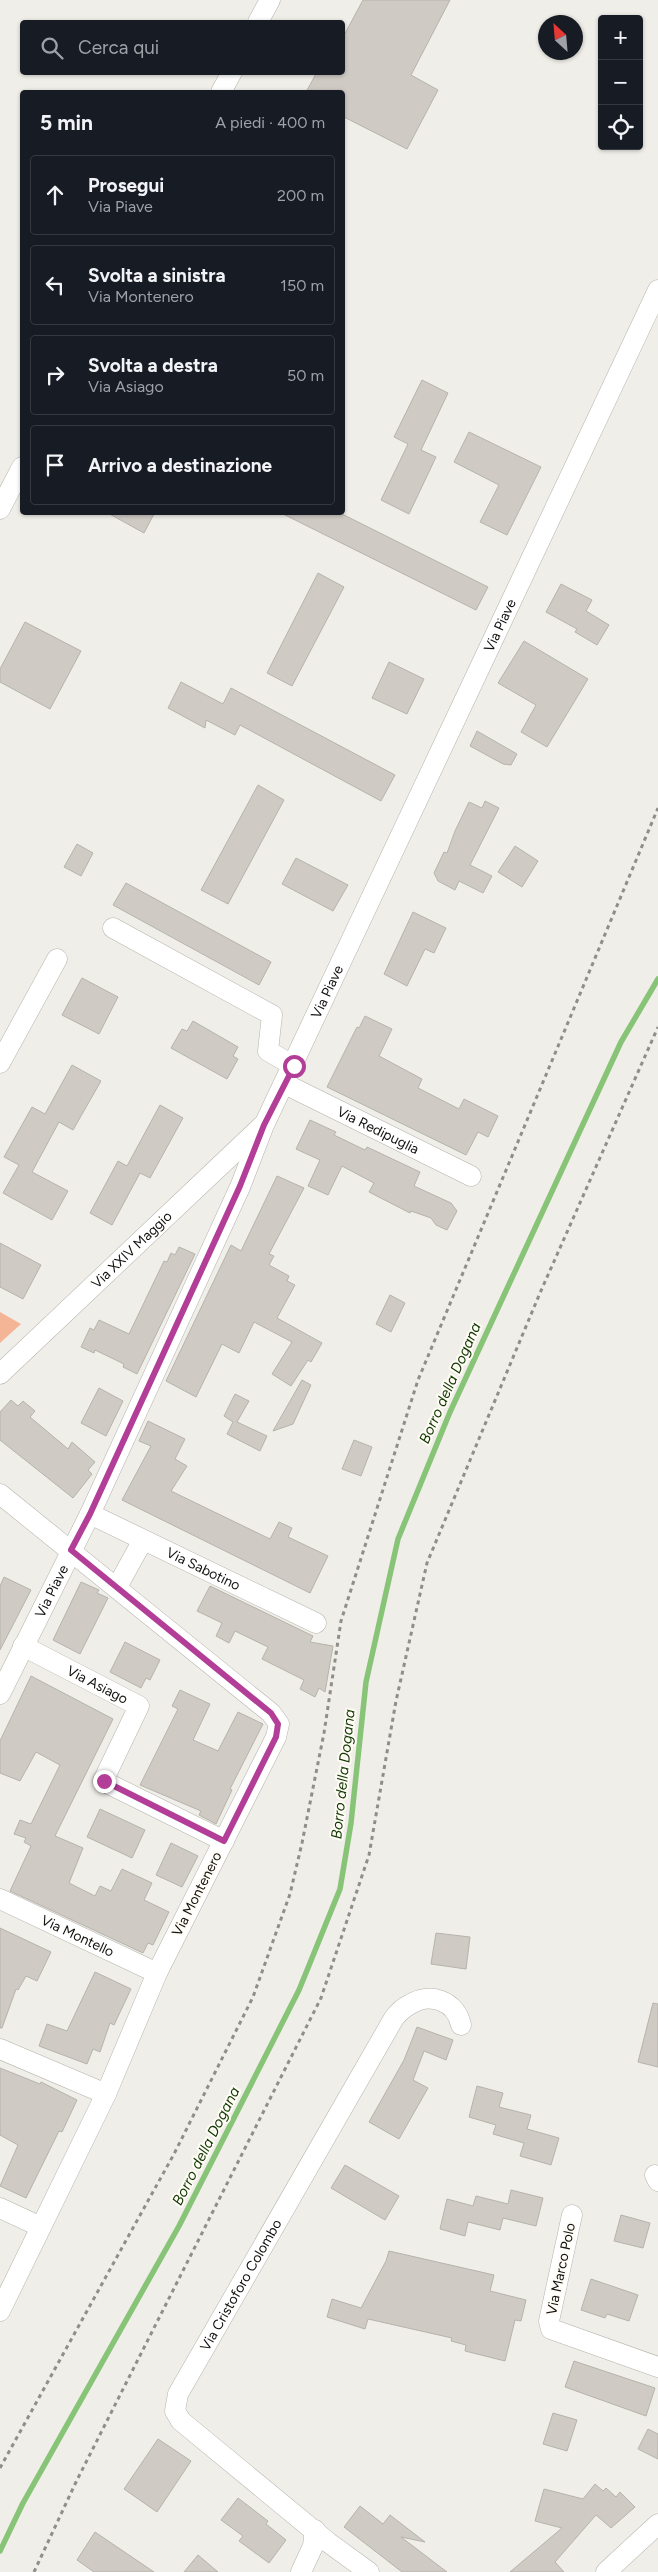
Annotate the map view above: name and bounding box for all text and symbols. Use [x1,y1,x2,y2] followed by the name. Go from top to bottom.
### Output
[538,15,583,60] north arrow
[598,15,643,150] map controls
[598,15,643,60] button: +
[20,20,345,75] search box
[38,34,66,62] icon: search
[78,36,159,59] text: Cerca qui
[598,60,643,105] button: −
[598,105,643,150] button: locate
[40,110,93,135] text: 5 min
[215,113,325,132] text: A piedi · 400 m
[88,174,164,197] text: Prosegui
[41,181,69,209] icon: ahead
[277,186,324,205] text: 200 m
[88,197,153,216] text: Via Piave
[88,264,226,287] text: Svolta a sinistra
[41,271,69,299] icon: left
[280,276,324,295] text: 150 m
[88,287,194,306] text: Via Montenero
[88,354,218,377] text: Svolta a destra
[41,361,69,389] icon: right
[287,366,324,385] text: 50 m
[88,377,164,396] text: Via Asiago
[41,451,69,479] icon: arrive
[88,454,272,477] text: Arrivo a destinazione
[480,596,520,655] street label: Via Piave
[307,962,347,1021] street label: Via Piave
[283,1055,306,1078] route start
[334,1103,422,1158] street label: Via Redipuglia
[88,1207,175,1292] street label: Via XXIV Maggio
[415,1320,485,1446] water label: Borro della Dogana
[164,1544,243,1594] street label: Via Sabotino
[31,1562,72,1620] street label: Via Piave
[64,1662,131,1707] street label: Via Asiago
[327,1708,359,1840] water label: Borro della Dogana
[93,1770,116,1793] route end
[168,1849,226,1939] street label: Via Montenero
[39,1911,117,1960] street label: Via Montello
[168,2084,244,2208] water label: Borro della Dogana
[196,2216,285,2354] street label: Via Cristoforo Colombo
[543,2221,579,2317] street label: Via Marco Polo

